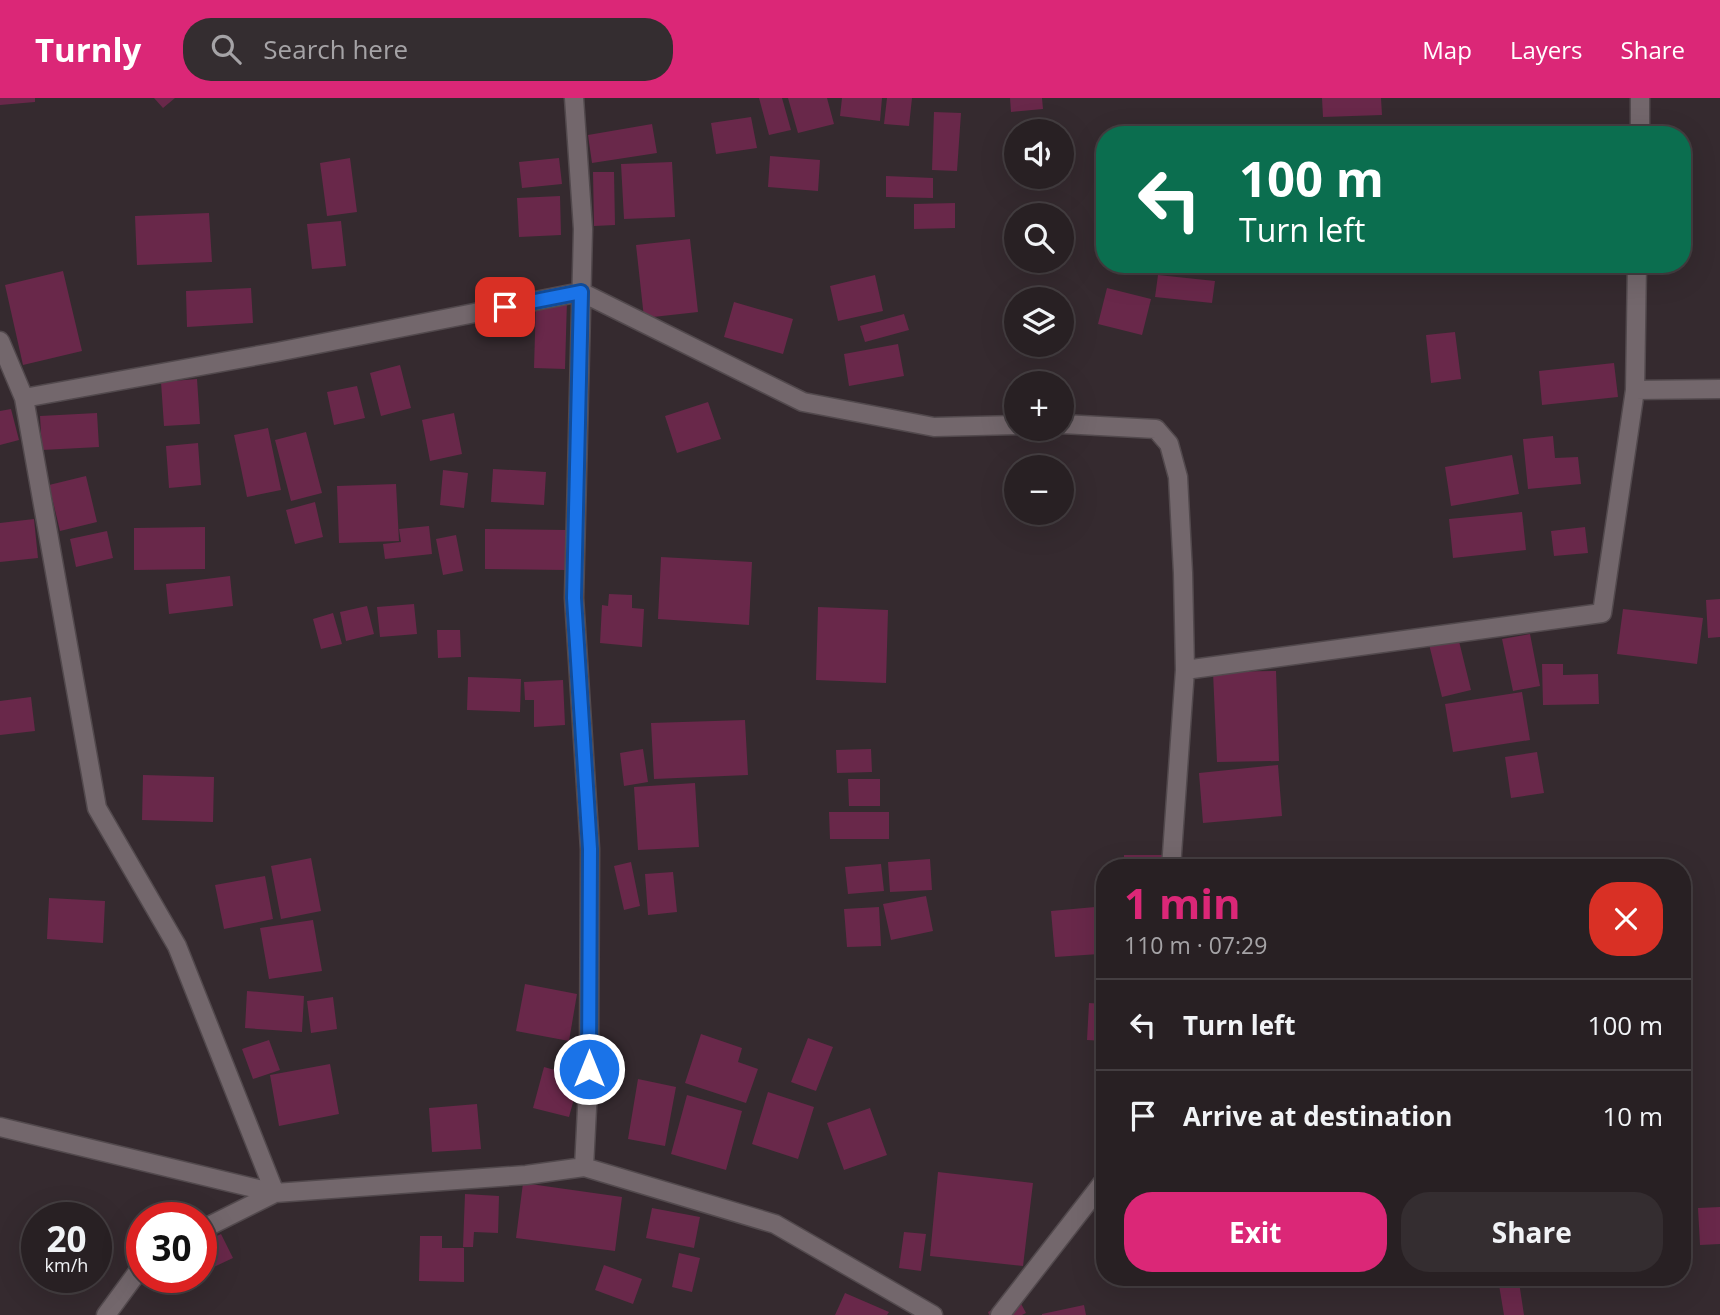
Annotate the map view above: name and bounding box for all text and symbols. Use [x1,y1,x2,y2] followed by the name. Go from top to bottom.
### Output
[183,18,673,81] search box
[35,27,141,72] text: Turnly
[207,30,245,68] icon: search
[263,31,408,67] text: Search here
[1422,33,1472,66] text: Map
[1510,33,1583,66] text: Layers
[1621,33,1685,66] text: Share
[1004,119,1074,525] map controls
[1004,119,1074,189] button: sound
[1239,145,1384,211] text: 100 m
[1124,154,1215,245] icon: left
[1004,203,1074,273] button: search
[1239,208,1365,251] text: Turn left
[475,277,535,337] pin
[1004,287,1074,357] button: layers
[486,288,524,326] icon: arrive
[1004,371,1074,441] button: +
[1004,455,1074,525] button: −
[1124,874,1241,931] text: 1 min
[1589,882,1663,956] button: close
[1124,929,1267,961] text: 110 m · 07:29
[1124,1006,1162,1044] icon: left
[1183,1007,1295,1043] text: Turn left
[1588,1007,1663,1043] text: 100 m
[552,1032,626,1106] position arrow
[1124,1097,1162,1135] icon: arrive
[1183,1098,1452,1134] text: Arrive at destination
[1602,1098,1663,1134] text: 10 m
[1124,1192,1387,1272] button: Exit
[1401,1192,1663,1272] button: Share
[126,1202,217,1293] speed limit sign: 30
[46,1215,87,1262] text: 20
[45,1253,88,1277] text: km/h

